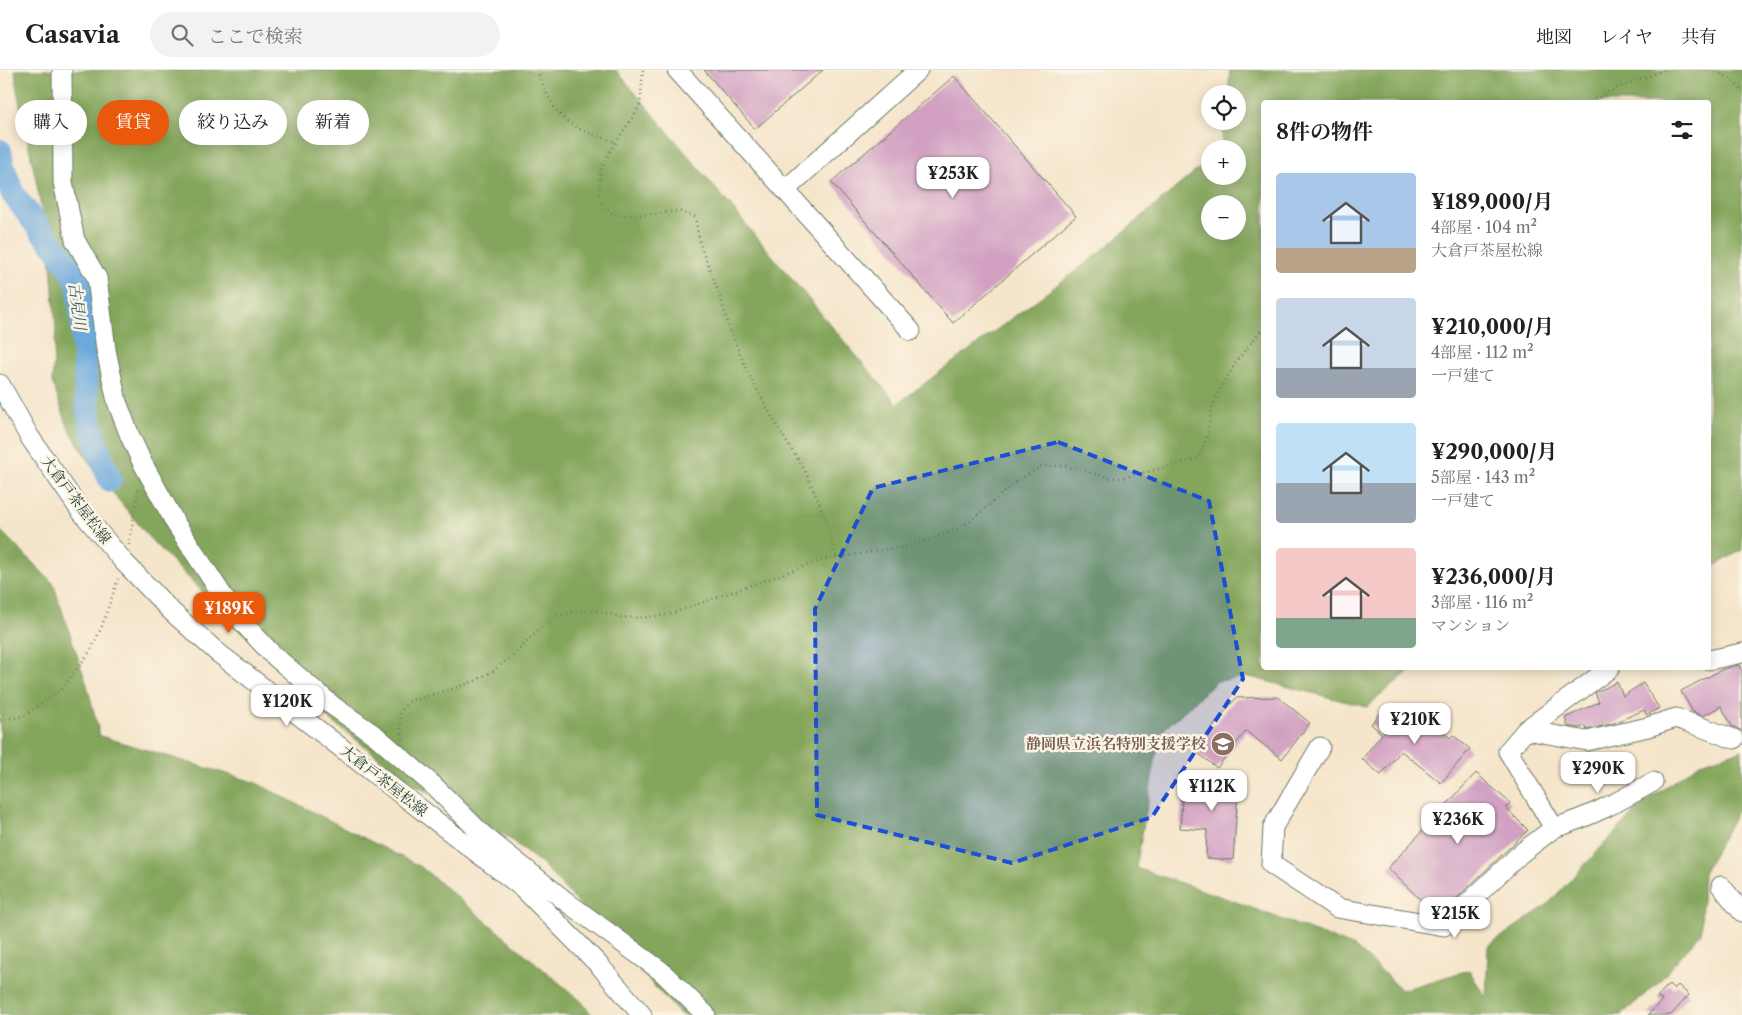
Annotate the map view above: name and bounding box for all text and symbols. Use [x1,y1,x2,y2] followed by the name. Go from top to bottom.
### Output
[150,12,500,57] search box
[25,20,120,49] text: Casavia
[168,21,196,49] icon: search
[208,25,303,48] text: ここで検索
[1536,26,1572,48] text: 地図
[1600,26,1653,48] text: レイヤ
[1681,26,1717,48] text: 共有
[1201,85,1246,240] map controls
[1201,85,1246,130] button: locate
[15,100,87,145] chip: 購入
[97,100,169,145] chip: 賃貸
[179,100,287,145] chip: 絞り込み
[297,100,369,145] chip: 新着
[1668,116,1696,144] icon: filters
[1276,119,1373,144] text: 8件の物件
[1201,140,1246,185] button: +
[918,156,988,199] pin: ¥253K
[927,163,979,183] text: ¥253K
[1431,189,1554,214] text: ¥189,000/月
[1316,193,1376,253] icon: home
[1201,195,1246,240] button: −
[1431,217,1537,237] text: 4部屋 · 104 m²
[1431,240,1543,260] text: 大倉戸茶屋松線
[65,281,91,333] water label: 古見川
[1431,314,1554,339] text: ¥210,000/月
[1316,318,1376,378] icon: home
[1431,342,1534,362] text: 4部屋 · 112 m²
[1431,365,1495,385] text: 一戸建て
[1431,439,1558,464] text: ¥290,000/月
[1316,443,1376,503] icon: home
[37,452,116,547] street label: 大倉戸茶屋松線
[1431,467,1535,487] text: 5部屋 · 143 m²
[1431,490,1495,510] text: 一戸建て
[1431,564,1556,589] text: ¥236,000/月
[1316,568,1376,628] icon: home
[194,592,264,634] pin: ¥189K
[1431,592,1533,612] text: 3部屋 · 116 m²
[204,598,254,618] text: ¥189K
[1431,615,1510,635] text: マンション
[252,684,322,727] pin: ¥120K
[262,691,312,711] text: ¥120K
[1380,702,1450,745] pin: ¥210K
[1390,709,1440,729] text: ¥210K
[1210,731,1236,757] school or university icon: 静岡県立浜名特別支援学校
[1026,734,1206,753] place label: 静岡県立浜名特別支援学校
[337,741,432,820] street label: 大倉戸茶屋松線
[1563,752,1633,794] pin: ¥290K
[1572,758,1624,778] text: ¥290K
[1177,770,1247,812] pin: ¥112K
[1188,776,1236,796] text: ¥112K
[1423,802,1493,845] pin: ¥236K
[1432,809,1484,829] text: ¥236K
[1420,896,1490,939] pin: ¥215K
[1430,903,1480,923] text: ¥215K

